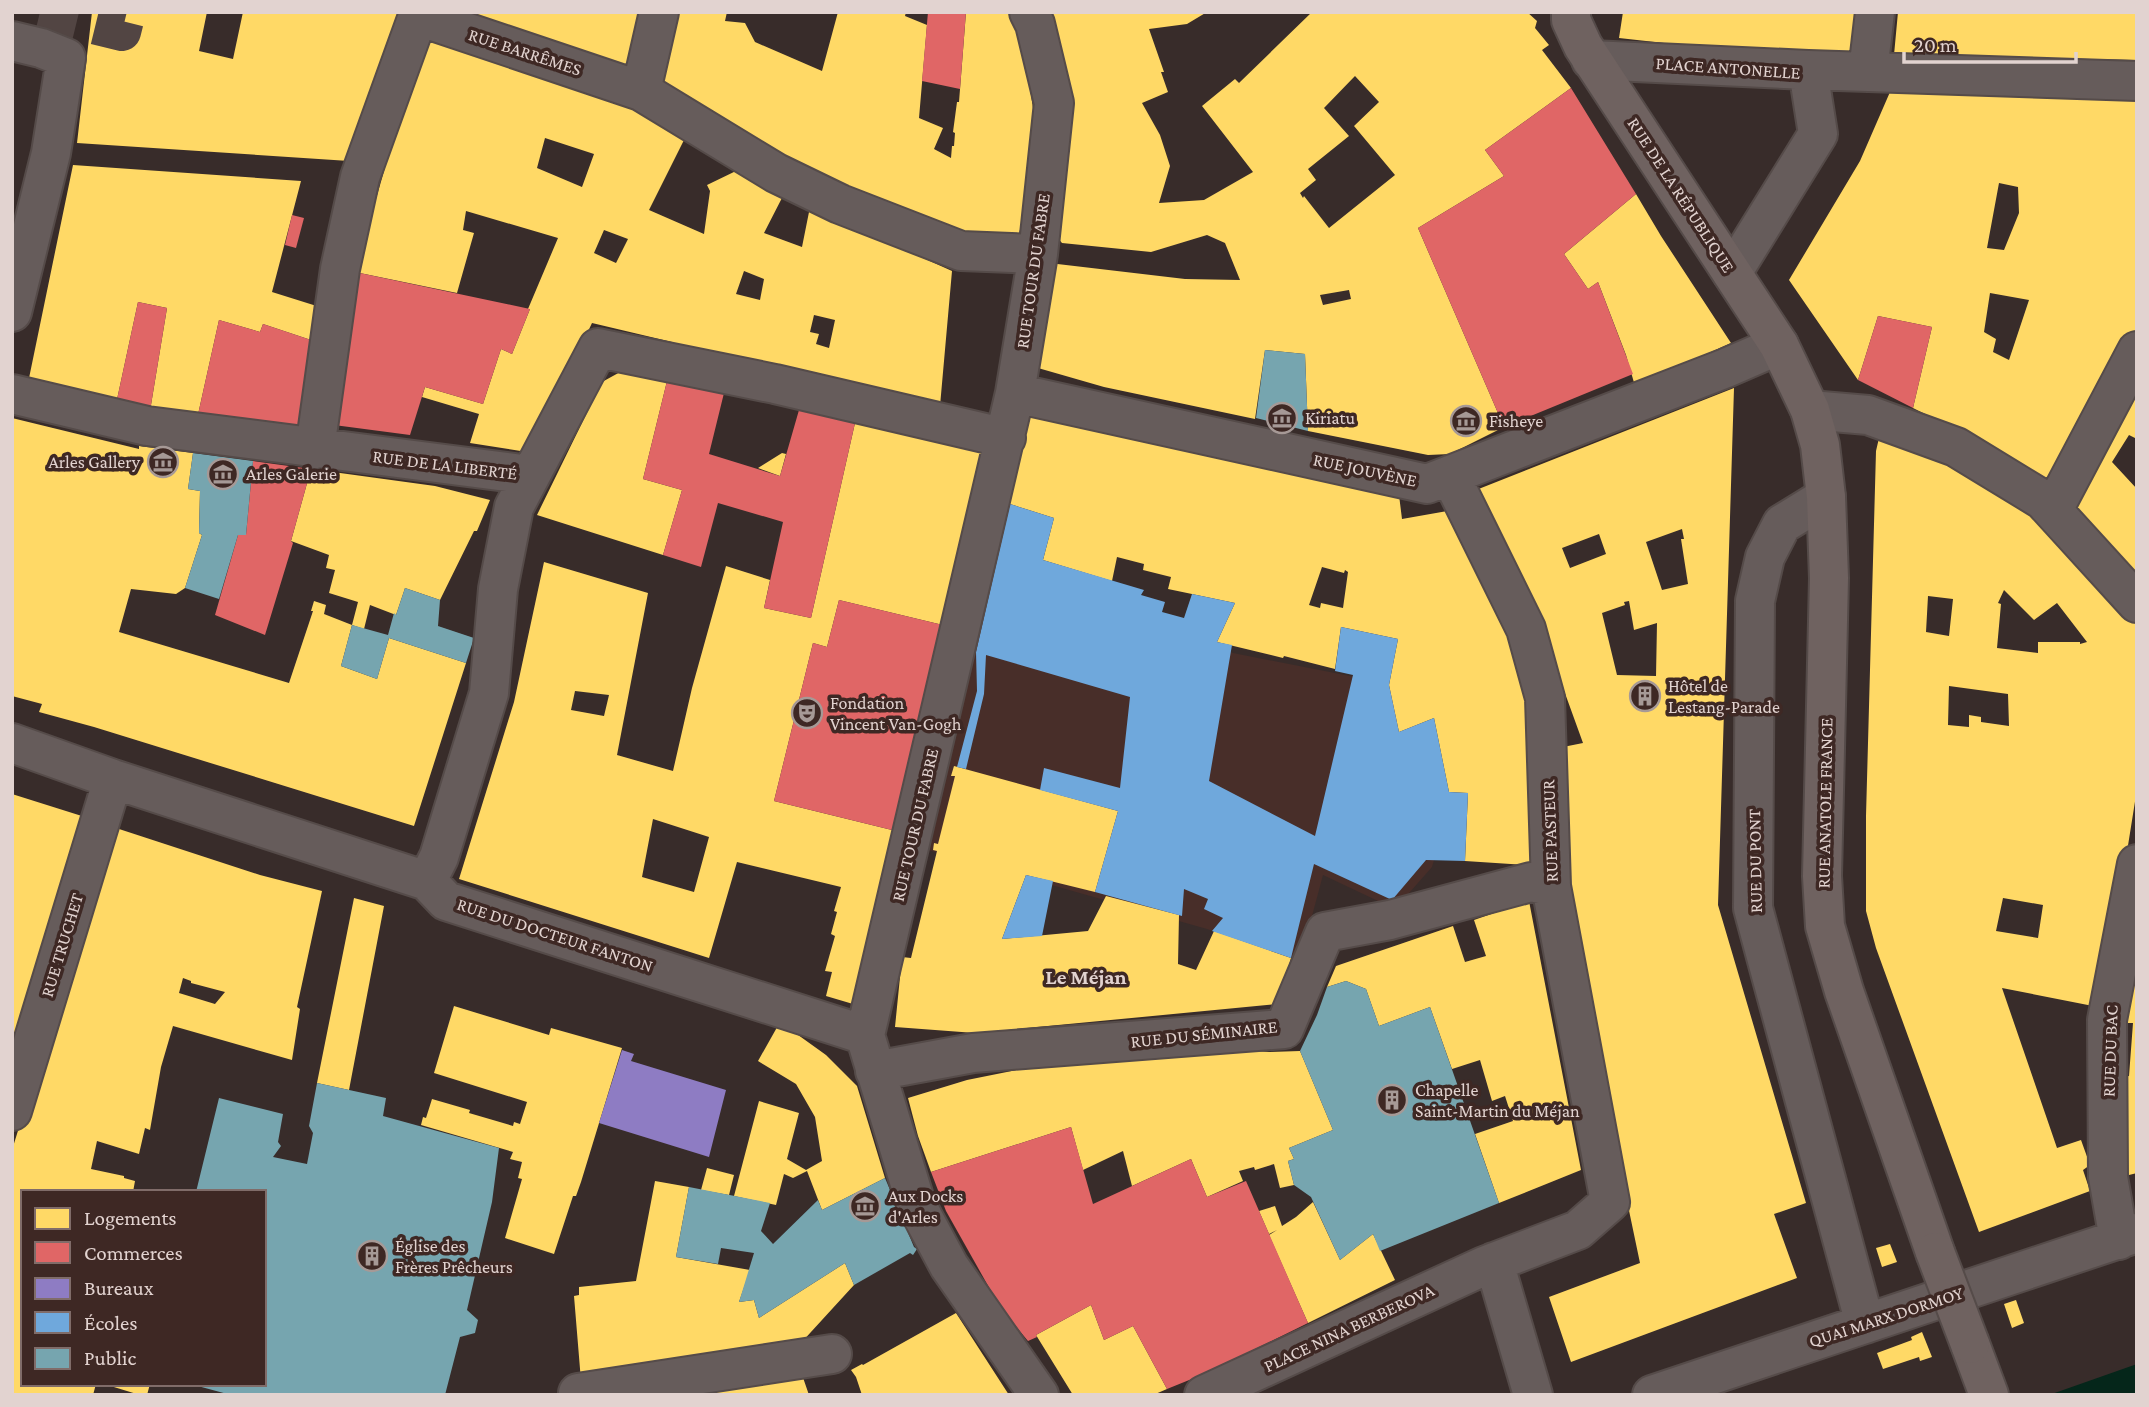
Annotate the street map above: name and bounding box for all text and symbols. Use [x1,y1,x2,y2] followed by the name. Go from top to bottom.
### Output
[1904,21,2076,65] scale bar
[466,24,584,80] street label: RUE BARRÊMES
[1914,33,1957,57] text: 20 m
[1655,53,1801,83] street label: PLACE ANTONELLE
[1623,114,1739,276] street label: RUE DE LA RÉPUBLIQUE
[1012,192,1054,350] street label: RUE TOUR DU FABRE
[1265,401,1299,435] museum icon: Kiriatu
[1449,404,1483,438] museum icon: Fisheye
[1305,408,1355,428] place label: Kiriatu
[1489,411,1543,431] place label: Fisheye
[146,445,180,479] museum icon: Arles Gallery
[372,446,519,484] street label: RUE DE LA LIBERTÉ
[1311,449,1419,491] street label: RUE JOUVÈNE
[49,452,141,472] place label: Arles Gallery
[206,457,240,491] museum icon: Arles Galerie
[246,464,337,484] place label: Arles Galerie
[1668,676,1780,717] place label: Hôtel de Lestang-Parade
[1628,679,1662,713] building icon: Hôtel de Lestang-Parade
[830,693,962,734] place label: Fondation Vincent Van-Gogh
[790,696,824,730] theatre icon: Fondation Vincent Van-Gogh
[1814,717,1836,889] street label: RUE ANATOLE FRANCE
[888,746,942,904] street label: RUE TOUR DU FABRE
[1538,778,1562,883] street label: RUE PASTEUR
[1744,808,1766,913] street label: RUE DU PONT
[37,890,87,999] street label: RUE TRUCHET
[455,894,656,976] street label: RUE DU DOCTEUR FANTON
[1045,965,1127,989] district label: Le Méjan
[2098,1004,2122,1097] street label: RUE DU BAC
[1130,1016,1279,1052] street label: RUE DU SÉMINAIRE
[1415,1080,1580,1122] place label: Chapelle Saint-Martin du Méjan
[1375,1083,1409,1117] building icon: Chapelle Saint-Martin du Méjan
[888,1186,963,1227] place label: Aux Docks d'Arles
[848,1189,882,1223] museum icon: Aux Docks d'Arles
[21,1190,266,1386] legend
[84,1206,177,1230] text: Logements
[395,1236,513,1277] place label: Église des Frères Prêcheurs
[355,1239,389,1273] building icon: Église des Frères Prêcheurs
[84,1241,183,1265] text: Commerces
[84,1276,154,1300] text: Bureaux
[1261,1279,1438,1376] street label: PLACE NINA BERBEROVA
[1806,1282,1966,1351] street label: QUAI MARX DORMOY
[84,1311,137,1335] text: Écoles
[84,1346,136,1370] text: Public

